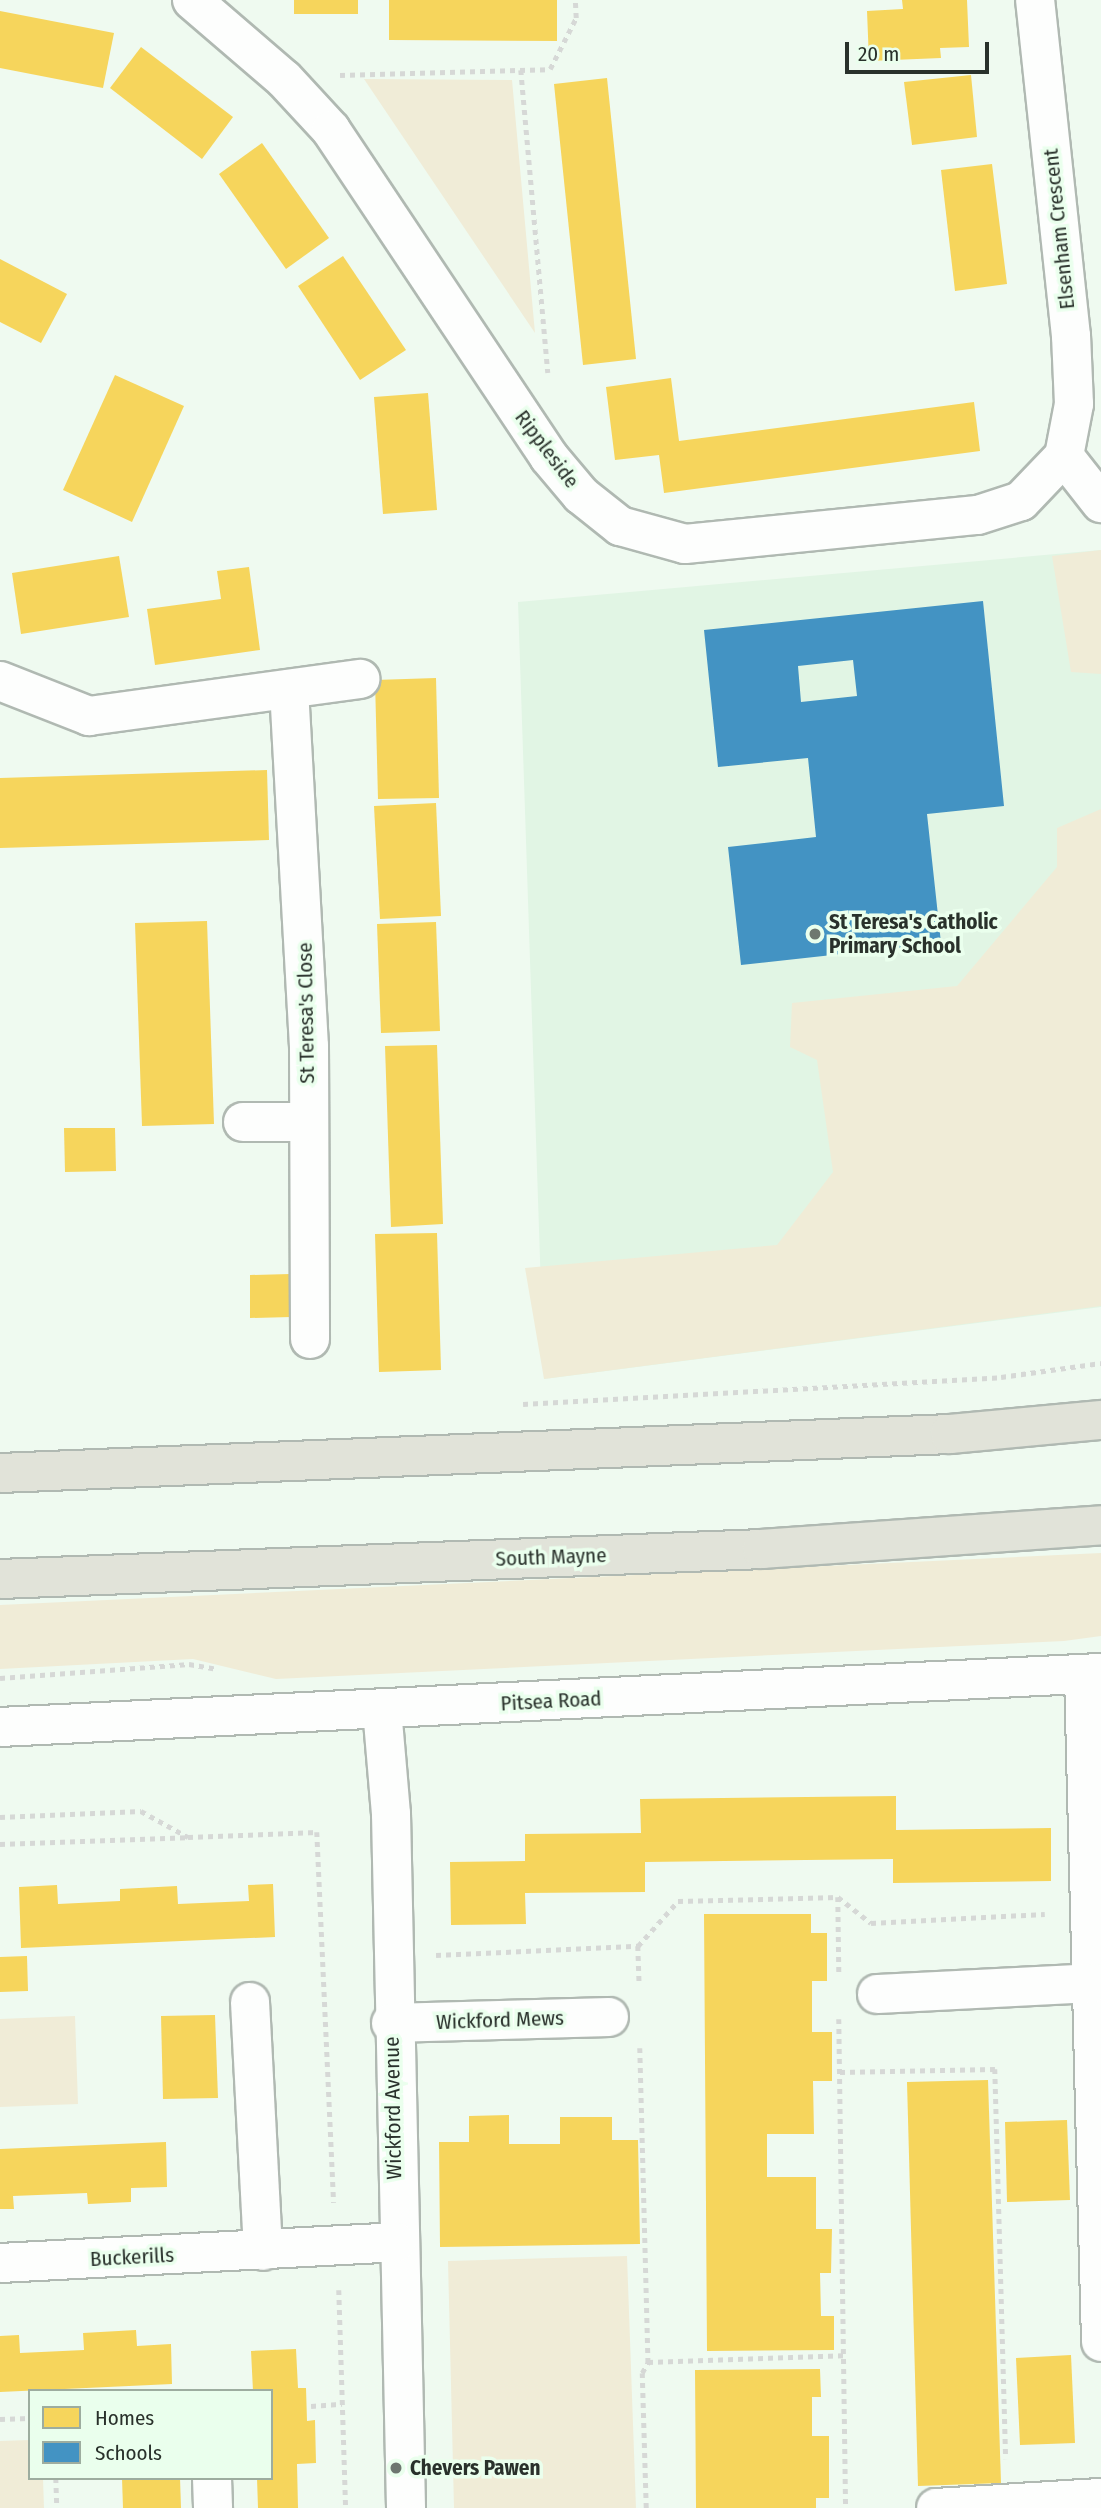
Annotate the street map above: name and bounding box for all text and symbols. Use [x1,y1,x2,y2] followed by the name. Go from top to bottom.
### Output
[849,28,992,72] scale bar
[858,41,899,67] text: 20 m
[1038,147,1080,311] street label: Elsenham Crescent
[510,405,584,493] street label: Rippleside
[829,909,998,959] place label: St Teresa's Catholic Primary School
[807,926,823,942] marker: St Teresa's Catholic Primary School
[292,942,320,1084] street label: St Teresa's Close
[495,1542,607,1572] street label: South Mayne
[500,1686,602,1716] street label: Pitsea Road
[436,2005,564,2035] street label: Wickford Mews
[379,2036,407,2180] street label: Wickford Avenue
[89,2242,175,2272] street label: Buckerills
[28,2389,273,2480] legend
[95,2405,154,2431] text: Homes
[95,2440,162,2466] text: Schools
[410,2455,541,2481] place label: Chevers Pawen
[388,2460,404,2476] marker: Chevers Pawen

